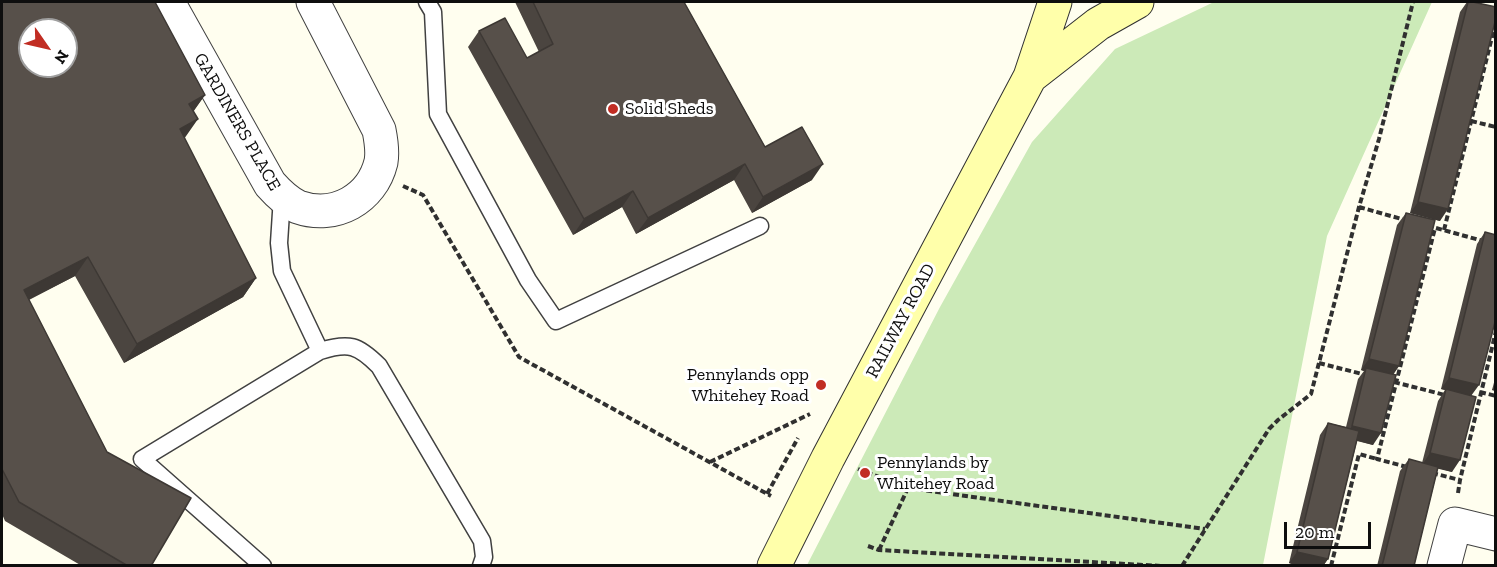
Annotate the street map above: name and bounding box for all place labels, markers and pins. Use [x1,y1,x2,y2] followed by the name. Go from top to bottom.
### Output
[625,98,714,120] place label: Solid Sheds
[606,102,620,116] marker: Solid Sheds
[687,364,809,406] place label: Pennylands opp Whitehey Road
[814,378,828,392] marker: Pennylands opp Whitehey Road
[877,452,994,494] place label: Pennylands by Whitehey Road
[858,466,872,480] marker: Pennylands by Whitehey Road

